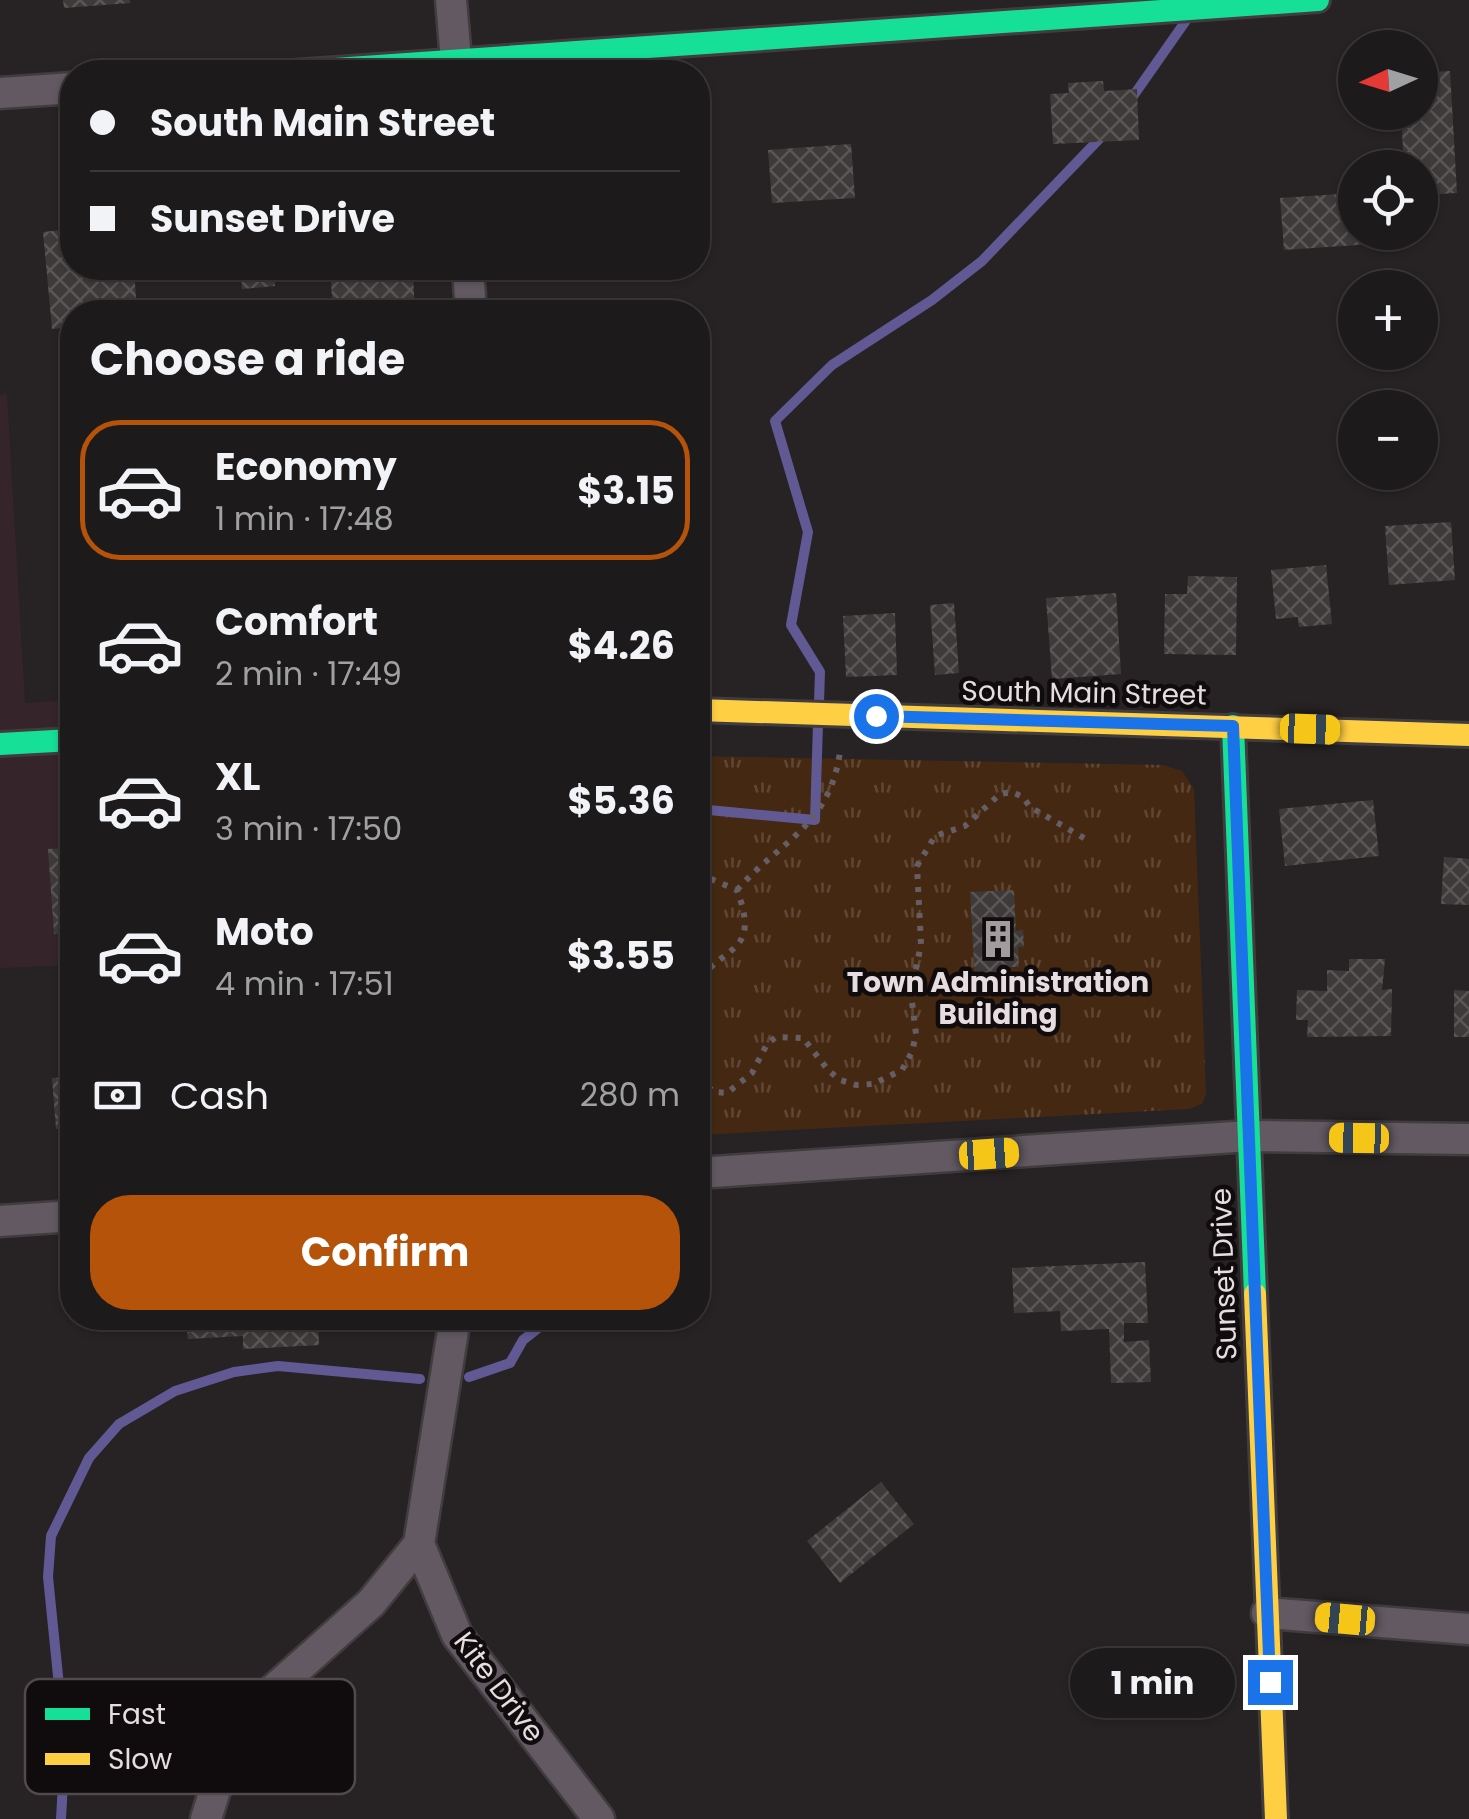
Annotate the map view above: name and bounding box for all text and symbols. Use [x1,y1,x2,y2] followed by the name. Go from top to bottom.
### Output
[1338,30,1438,130] north arrow
[1338,30,1438,490] map controls
[150,96,495,149] text: South Main Street
[1338,150,1438,250] button: locate
[150,192,395,245] text: Sunset Drive
[1338,270,1438,370] button: +
[90,328,405,391] text: Choose a ride
[1338,390,1438,490] button: −
[215,440,397,493] text: Economy
[95,445,185,535] icon: car
[577,464,675,517] text: $3.15
[215,496,394,541] text: 1 min · 17:48
[215,595,378,648] text: Comfort
[95,600,185,690] icon: car
[568,619,675,672] text: $4.26
[215,651,402,696] text: 2 min · 17:49
[961,671,1207,715] street label: South Main Street
[854,694,899,739] route start
[1279,713,1341,745] car
[215,750,260,803] text: XL
[95,755,185,845] icon: car
[567,774,675,827] text: $5.36
[215,806,402,851] text: 3 min · 17:50
[215,905,314,958] text: Moto
[95,910,185,1000] icon: car
[977,918,1019,960] building icon: Town Administration Building
[567,929,675,982] text: $3.55
[215,961,394,1006] text: 4 min · 17:51
[847,963,1149,1034] place label: Town Administration Building
[90,1068,145,1123] icon: cash
[170,1069,269,1122] text: Cash
[580,1072,680,1117] text: 280 m
[1329,1122,1389,1154] car
[958,1137,1020,1171] car
[1202,1187,1246,1361] street label: Sunset Drive
[90,1195,680,1310] button: Confirm
[1314,1601,1376,1637] car
[445,1624,553,1750] street label: Kite Drive
[1070,1647,1235,1717] callout: 1 min
[1111,1660,1194,1705] text: 1 min
[1248,1660,1293,1705] route end
[25,1679,355,1794] legend
[108,1695,166,1734] text: Fast
[108,1740,172,1779] text: Slow

